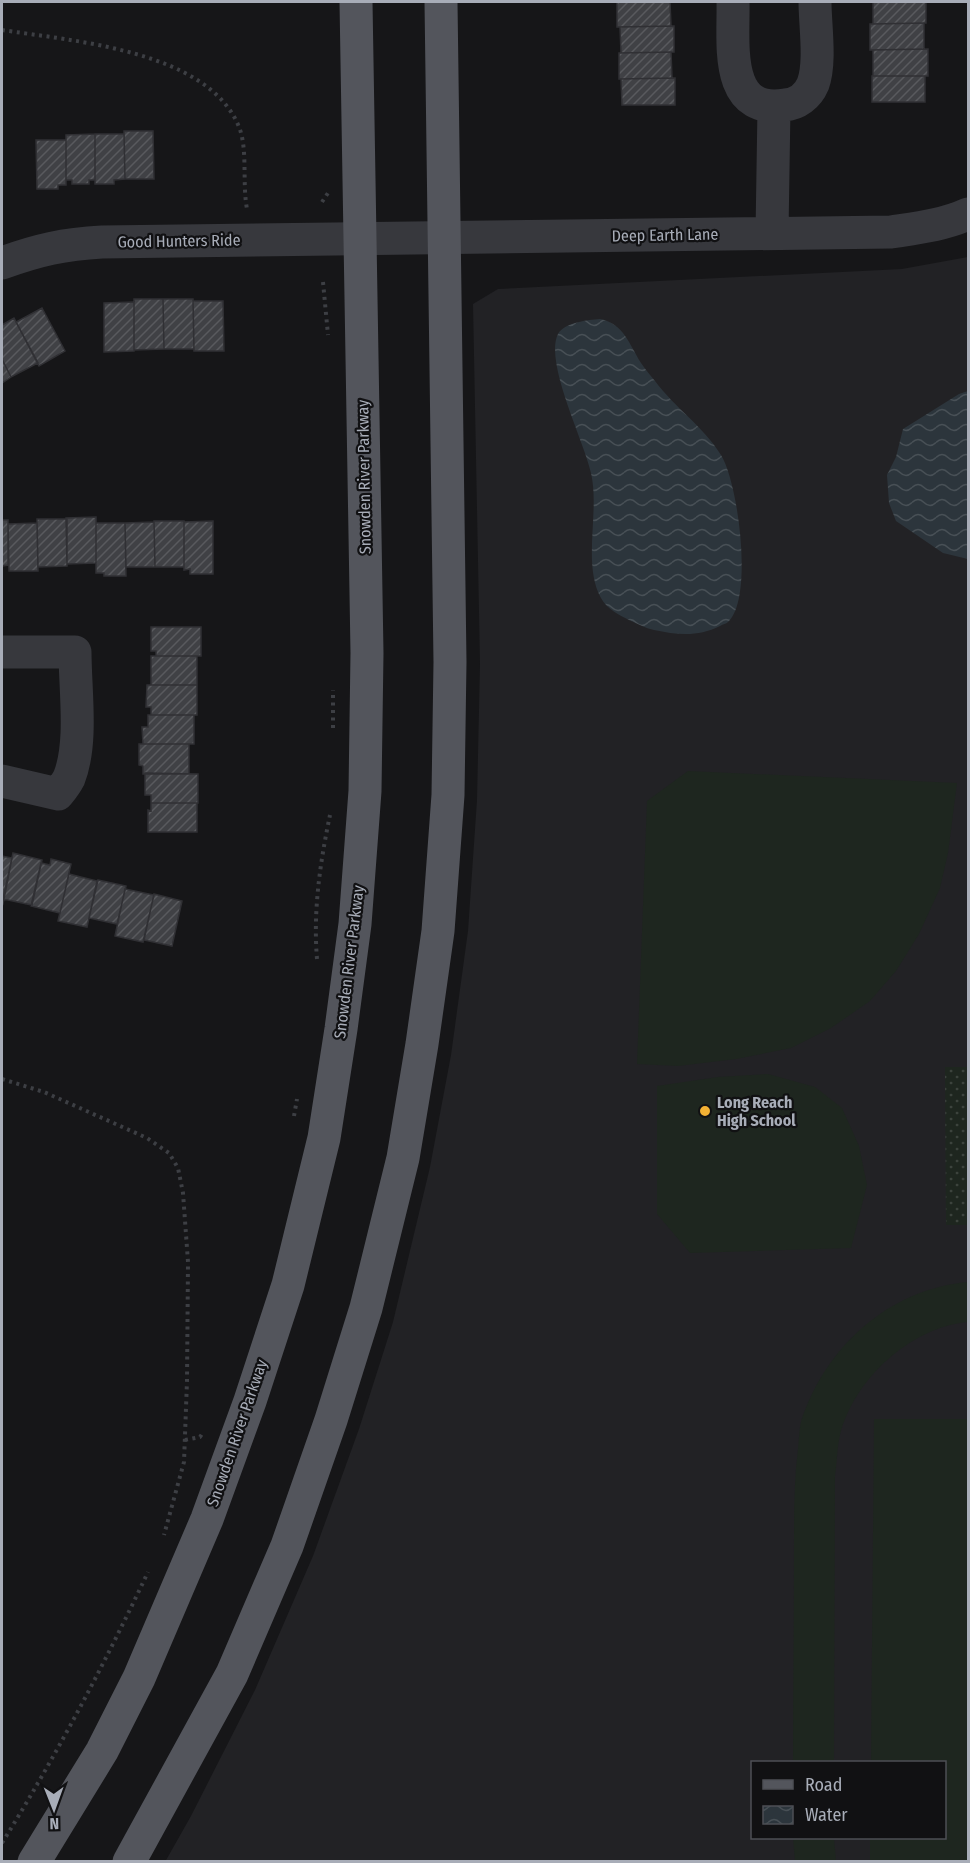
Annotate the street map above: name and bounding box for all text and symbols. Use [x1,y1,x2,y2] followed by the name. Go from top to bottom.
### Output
[611,225,719,245] street label: Deep Earth Lane
[117,230,241,252] street label: Good Hunters Ride
[353,399,375,554] street label: Snowden River Parkway
[330,883,368,1040] street label: Snowden River Parkway
[717,1093,796,1130] place label: Long Reach High School
[698,1104,712,1118] marker: Long Reach High School
[203,1356,271,1509] street label: Snowden River Parkway
[751,1761,946,1839] legend
[805,1774,842,1796] text: Road
[24,1779,84,1839] north arrow
[805,1804,848,1826] text: Water
[49,1814,59,1833] text: N

